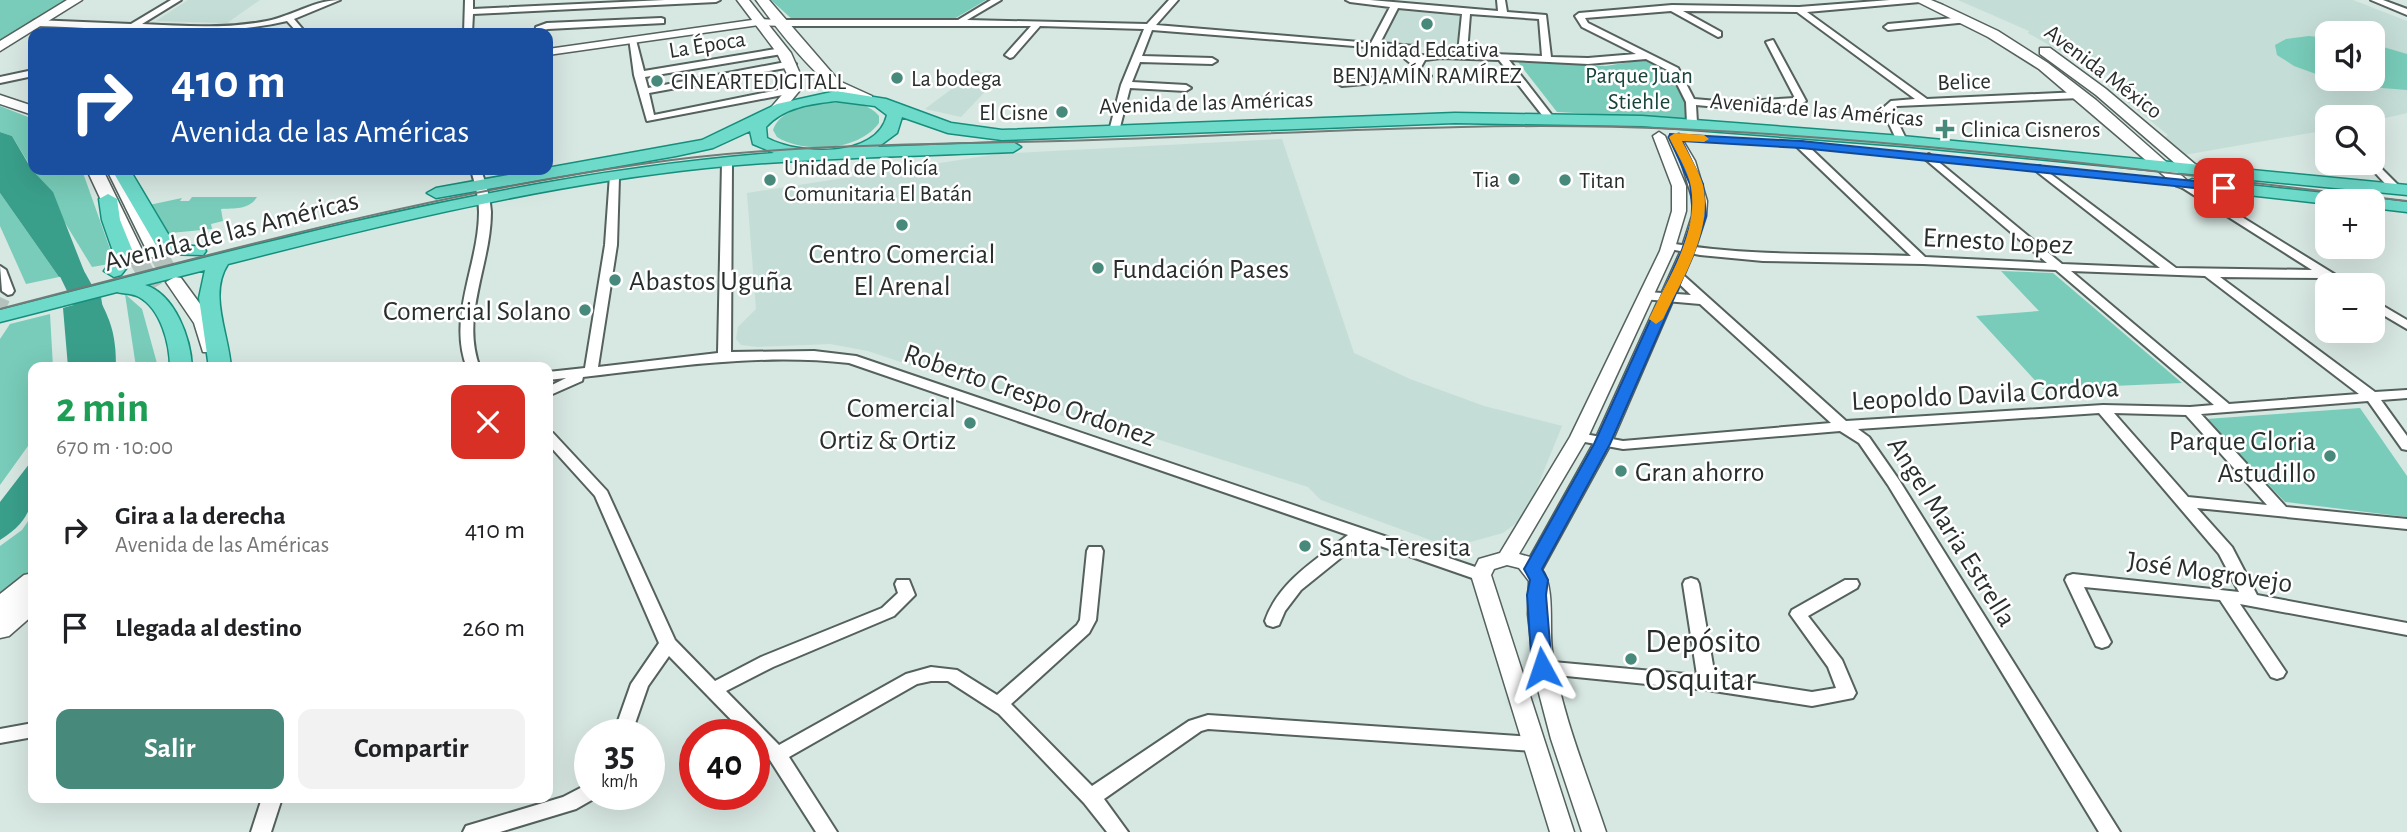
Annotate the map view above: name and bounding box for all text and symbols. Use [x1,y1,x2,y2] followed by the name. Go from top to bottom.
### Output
[1419,16,1435,32] marker: Unidad Edcativa BENJAMÍN RAMÍREZ
[2040,21,2166,124] street label: Avenida México
[2315,21,2385,343] map controls
[2315,21,2385,91] button: sound
[667,25,747,63] street label: La Época
[1332,39,1522,88] place label: Unidad Edcativa BENJAMÍN RAMÍREZ
[56,56,147,147] icon: right
[171,58,286,107] text: 410 m
[1585,65,1693,114] park label: Parque Juan Stiehle
[911,68,1002,91] place label: La bodega
[889,70,905,86] marker: La bodega
[1937,70,1991,95] street label: Belice
[671,71,847,94] place label: CINEARTEDIGITALL
[649,73,665,89] marker: CINEARTEDIGITALL
[1099,88,1314,119] street label: Avenida de las Américas
[1709,90,1925,131] street label: Avenida de las Américas
[979,102,1048,125] place label: El Cisne
[1054,104,1070,120] marker: El Cisne
[2315,105,2385,175] button: search
[171,116,469,148] text: Avenida de las Américas
[1935,119,1955,139] marker: Clinica Cisneros
[1961,119,2100,142] place label: Clinica Cisneros
[784,157,972,206] place label: Unidad de Policía Comunitaria El Batán
[2194,158,2254,218] pin
[1473,169,1500,192] place label: Tia
[2205,169,2243,207] icon: arrive
[1579,170,1625,193] place label: Titan
[1506,171,1522,187] marker: Tia
[762,172,778,188] marker: Unidad de Policía Comunitaria El Batán
[1557,172,1573,188] marker: Titan
[101,187,361,277] street label: Avenida de las Américas
[2315,189,2385,259] button: +
[894,217,910,233] marker: Centro Comercial El Arenal
[1922,224,2074,260] street label: Ernesto Lopez
[809,241,995,301] place label: Centro Comercial El Arenal
[1112,256,1289,284] place label: Fundación Pases
[1090,260,1106,276] marker: Fundación Pases
[629,268,793,296] place label: Abastos Uguña
[607,272,623,288] marker: Abastos Uguña
[2315,273,2385,343] button: −
[383,298,571,326] place label: Comercial Solano
[577,302,593,318] marker: Comercial Solano
[900,340,1159,452] street label: Roberto Crespo Ordonez
[1850,374,2120,416] street label: Leopoldo Davila Cordova
[451,385,525,459] button: close
[56,387,149,429] text: 2 min
[819,395,956,455] place label: Comercial Ortiz & Ortiz
[962,415,978,431] marker: Comercial Ortiz & Ortiz
[2169,428,2316,488] place label: Parque Gloria Astudillo
[1882,432,2021,632] street label: Angel Maria Estrella
[56,436,173,459] text: 670 m · 10:00
[2322,448,2338,464] marker: Parque Gloria Astudillo
[1635,459,1765,487] place label: Gran ahorro
[1613,463,1629,479] marker: Gran ahorro
[115,503,286,529] text: Gira a la derecha
[56,511,94,549] icon: right
[465,517,525,543] text: 410 m
[115,534,329,557] text: Avenida de las Américas
[1319,534,1471,562] place label: Santa Teresita
[1297,538,1313,554] marker: Santa Teresita
[2125,548,2294,598] street label: José Mogrovejo
[56,609,94,647] icon: arrive
[115,615,302,641] text: Llegada al destino
[462,615,525,641] text: 260 m
[1645,626,1761,697] place label: Depósito Osquitar
[1505,631,1579,705] position arrow
[1623,651,1639,667] marker: Depósito Osquitar
[56,709,284,789] button: Salir
[298,709,525,789] button: Compartir
[679,719,770,810] speed limit sign: 40
[604,738,635,773] text: 35
[601,773,638,791] text: km/h

